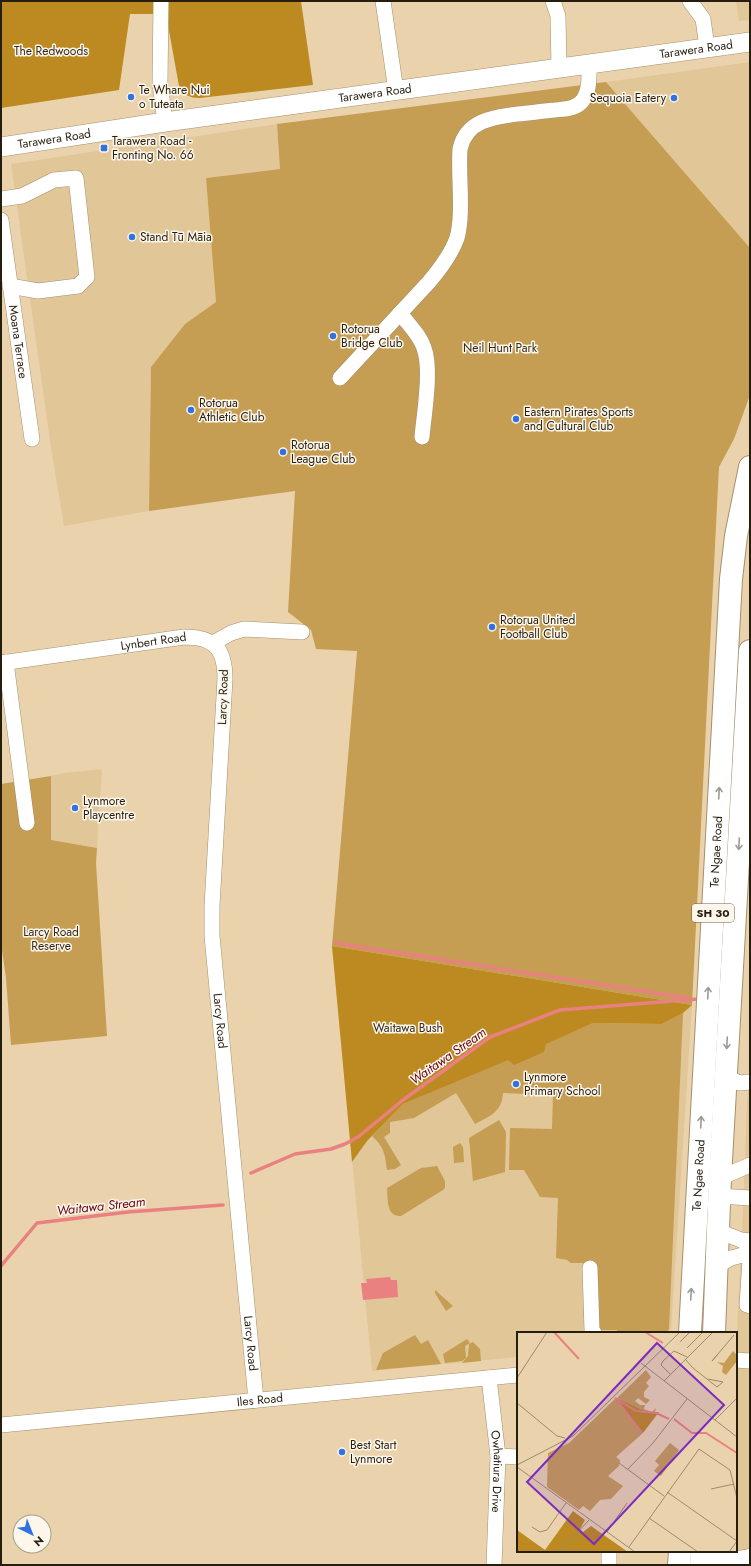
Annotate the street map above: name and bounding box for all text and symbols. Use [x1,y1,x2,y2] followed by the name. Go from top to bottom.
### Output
[658,35,734,63] street label: Tarawera Road
[14,42,88,60] park label: The Redwoods
[337,79,413,107] street label: Tarawera Road
[139,81,210,113] place label: Te Whare Nui o Tuteata
[590,89,667,107] place label: Sequoia Eatery
[126,92,136,102] marker: Te Whare Nui o Tuteata
[669,93,679,103] marker: Sequoia Eatery
[17,124,92,153] street label: Tarawera Road
[112,132,194,164] place label: Tarawera Road - Fronting No. 66
[99,143,109,153] marker: Tarawera Road - Fronting No. 66
[140,228,212,246] place label: Stand Tū Māia
[127,232,137,242] marker: Stand Tū Māia
[4,304,32,380] street label: Moana Terrace
[341,320,403,352] place label: Rotorua Bridge Club
[328,331,338,341] marker: Rotorua Bridge Club
[463,339,538,357] park label: Neil Hunt Park
[199,394,265,426] place label: Rotorua Athletic Club
[524,403,633,435] place label: Eastern Pirates Sports and Cultural Club
[186,405,196,415] marker: Rotorua Athletic Club
[511,414,521,424] marker: Eastern Pirates Sports and Cultural Club
[291,436,356,468] place label: Rotorua League Club
[278,447,288,457] marker: Rotorua League Club
[500,611,575,643] place label: Rotorua United Football Club
[487,622,497,632] marker: Rotorua United Football Club
[120,628,187,655] street label: Lynbert Road
[213,669,233,725] street label: Larcy Road
[716,787,723,800] one-way arrow
[83,792,134,824] place label: Lynmore Playcentre
[70,803,80,813] marker: Lynmore Playcentre
[705,815,727,888] street label: Te Ngae Road
[735,837,742,850] one-way arrow
[692,904,734,922] road number: SH 30
[23,923,79,955] park label: Larcy Road Reserve
[705,987,712,1000] one-way arrow
[208,992,232,1049] street label: Larcy Road
[373,1019,443,1037] park label: Waitawa Bush
[406,1023,490,1089] water label: Waitawa Stream
[724,1036,731,1049] one-way arrow
[524,1068,601,1100] place label: Lynmore Primary School
[511,1079,521,1089] marker: Lynmore Primary School
[697,1116,704,1129] one-way arrow
[688,1139,710,1212] street label: Te Ngae Road
[56,1192,146,1220] water label: Waitawa Stream
[687,1288,695,1301] one-way arrow
[239,1315,262,1372] street label: Larcy Road
[517,1332,737,1552] inset map
[236,1389,284,1411] street label: Iles Road
[486,1429,507,1513] street label: Owhatiura Drive
[350,1436,397,1468] place label: Best Start Lynmore
[337,1447,347,1457] marker: Best Start Lynmore
[12,1514,52,1554] north arrow
[30,1532,47,1550] text: N

